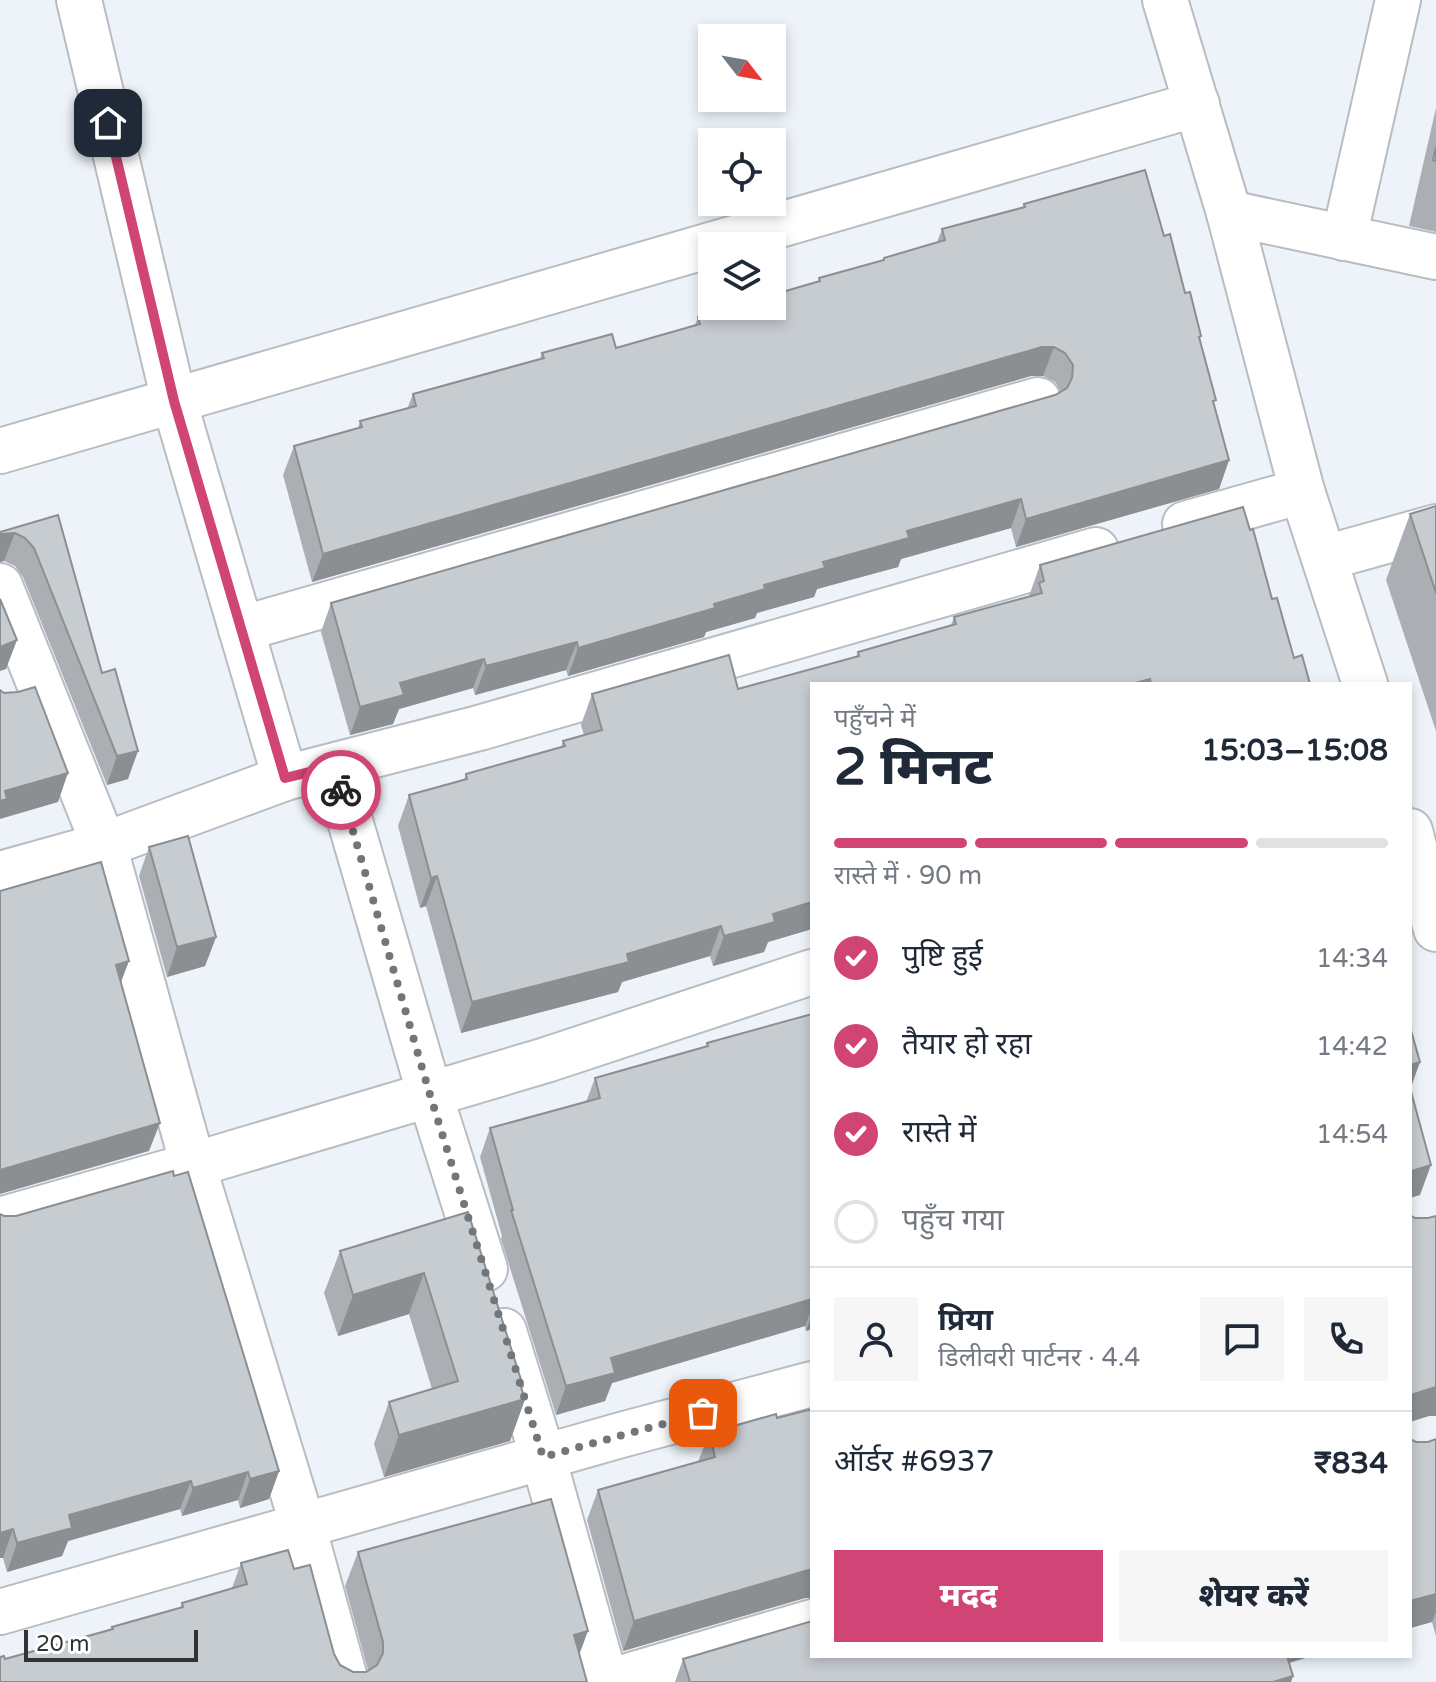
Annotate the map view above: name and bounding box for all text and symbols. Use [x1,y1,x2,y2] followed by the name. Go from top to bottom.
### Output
[698,24,786,112] north arrow
[698,24,786,320] map controls
[74,89,142,157] pin
[86,101,130,145] icon: home
[698,128,786,216] button: locate
[698,232,786,320] button: layers
[834,703,916,734] text: पहुँचने में
[1201,732,1388,769] text: 15:03–15:08
[834,736,992,799] text: 2 मिनट
[301,750,381,830] courier
[319,768,363,812] icon: bike
[834,860,982,891] text: रास्ते में · 90 m
[834,936,878,980] icon: check
[902,938,983,975] text: पुष्टि हुई
[1316,943,1388,974] text: 14:34
[834,1024,878,1068] icon: check
[902,1026,1032,1063] text: तैयार हो रहा
[1316,1031,1388,1062] text: 14:42
[834,1112,878,1156] icon: check
[902,1114,977,1151] text: रास्ते में
[1316,1119,1388,1150] text: 14:54
[902,1202,1004,1239] text: पहुँच गया
[834,1297,918,1381] button: person
[1200,1297,1284,1381] button: chat
[1304,1297,1388,1381] button: phone
[938,1302,993,1339] text: प्रिया
[938,1342,1140,1373] text: डिलीवरी पार्टनर · 4.4
[669,1379,737,1447] pin
[681,1391,725,1435] icon: bag
[834,1443,995,1480] text: ऑर्डर #6937
[1314,1445,1388,1482] text: ₹834
[834,1550,1103,1642] button: मदद
[1119,1550,1388,1642] button: शेयर करें
[24,1626,198,1662] scale bar
[36,1631,90,1657] text: 20 m

